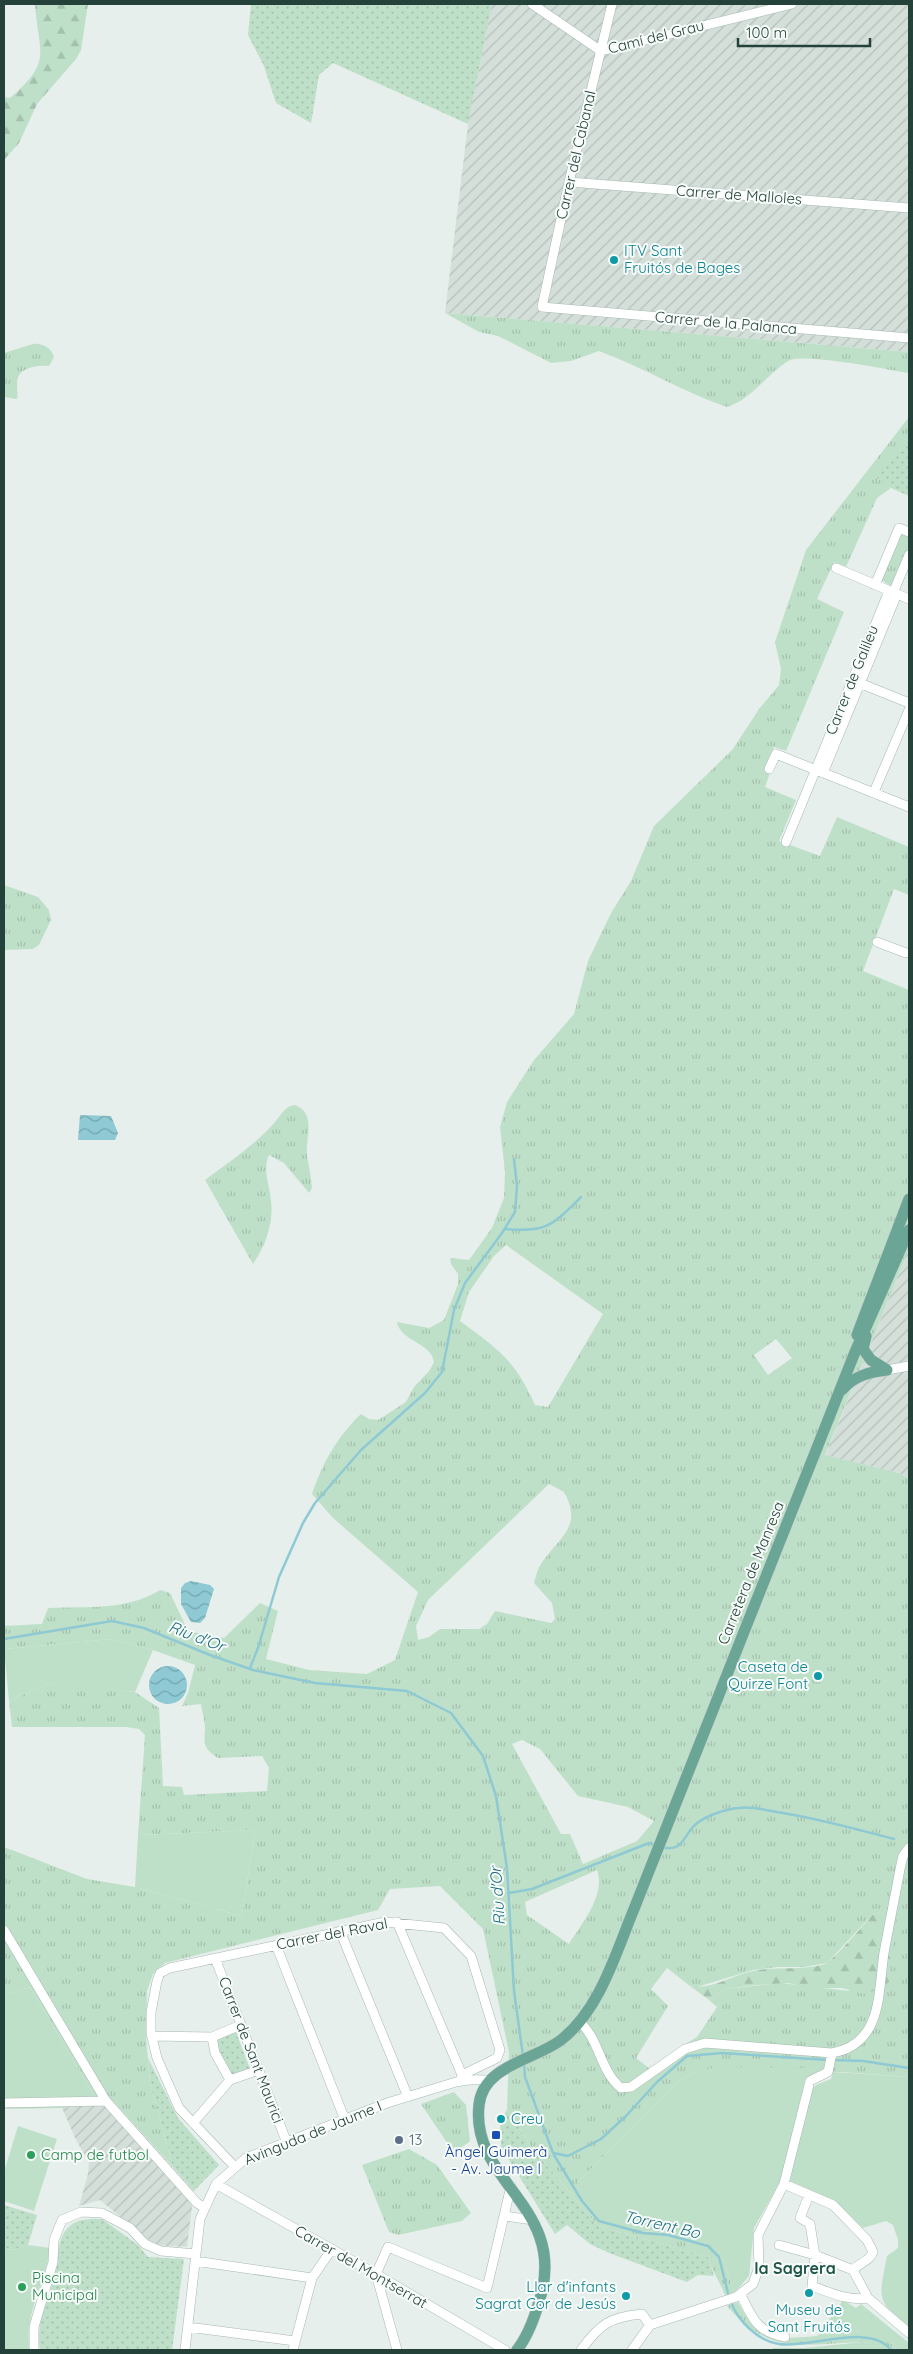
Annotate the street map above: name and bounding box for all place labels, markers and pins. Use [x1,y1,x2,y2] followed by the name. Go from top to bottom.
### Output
[624,241,740,277] place label: ITV Sant Fruitós de Bages
[608,254,620,266] marker: ITV Sant Fruitós de Bages
[728,1657,808,1693] place label: Caseta de Quirze Font
[812,1670,824,1682] marker: Caseta de Quirze Font
[511,2109,543,2128] place label: Creu
[495,2113,507,2125] marker: Creu
[490,2129,502,2141] marker: Àngel Guimerà - Av. Jaume l
[409,2130,423,2149] place label: 13
[393,2134,405,2146] marker: 13
[445,2142,547,2178] place label: Àngel Guimerà - Av. Jaume l
[41,2145,149,2164] place label: Camp de futbol
[25,2149,37,2161] marker: Camp de futbol
[32,2268,97,2304] place label: Piscina Municipal
[475,2277,616,2313] place label: Llar d'infants Sagrat Cor de Jesús
[16,2281,28,2293] marker: Piscina Municipal
[803,2287,815,2299] marker: Museu de Sant Fruitós
[620,2290,632,2302] marker: Llar d'infants Sagrat Cor de Jesús
[768,2300,850,2336] place label: Museu de Sant Fruitós

